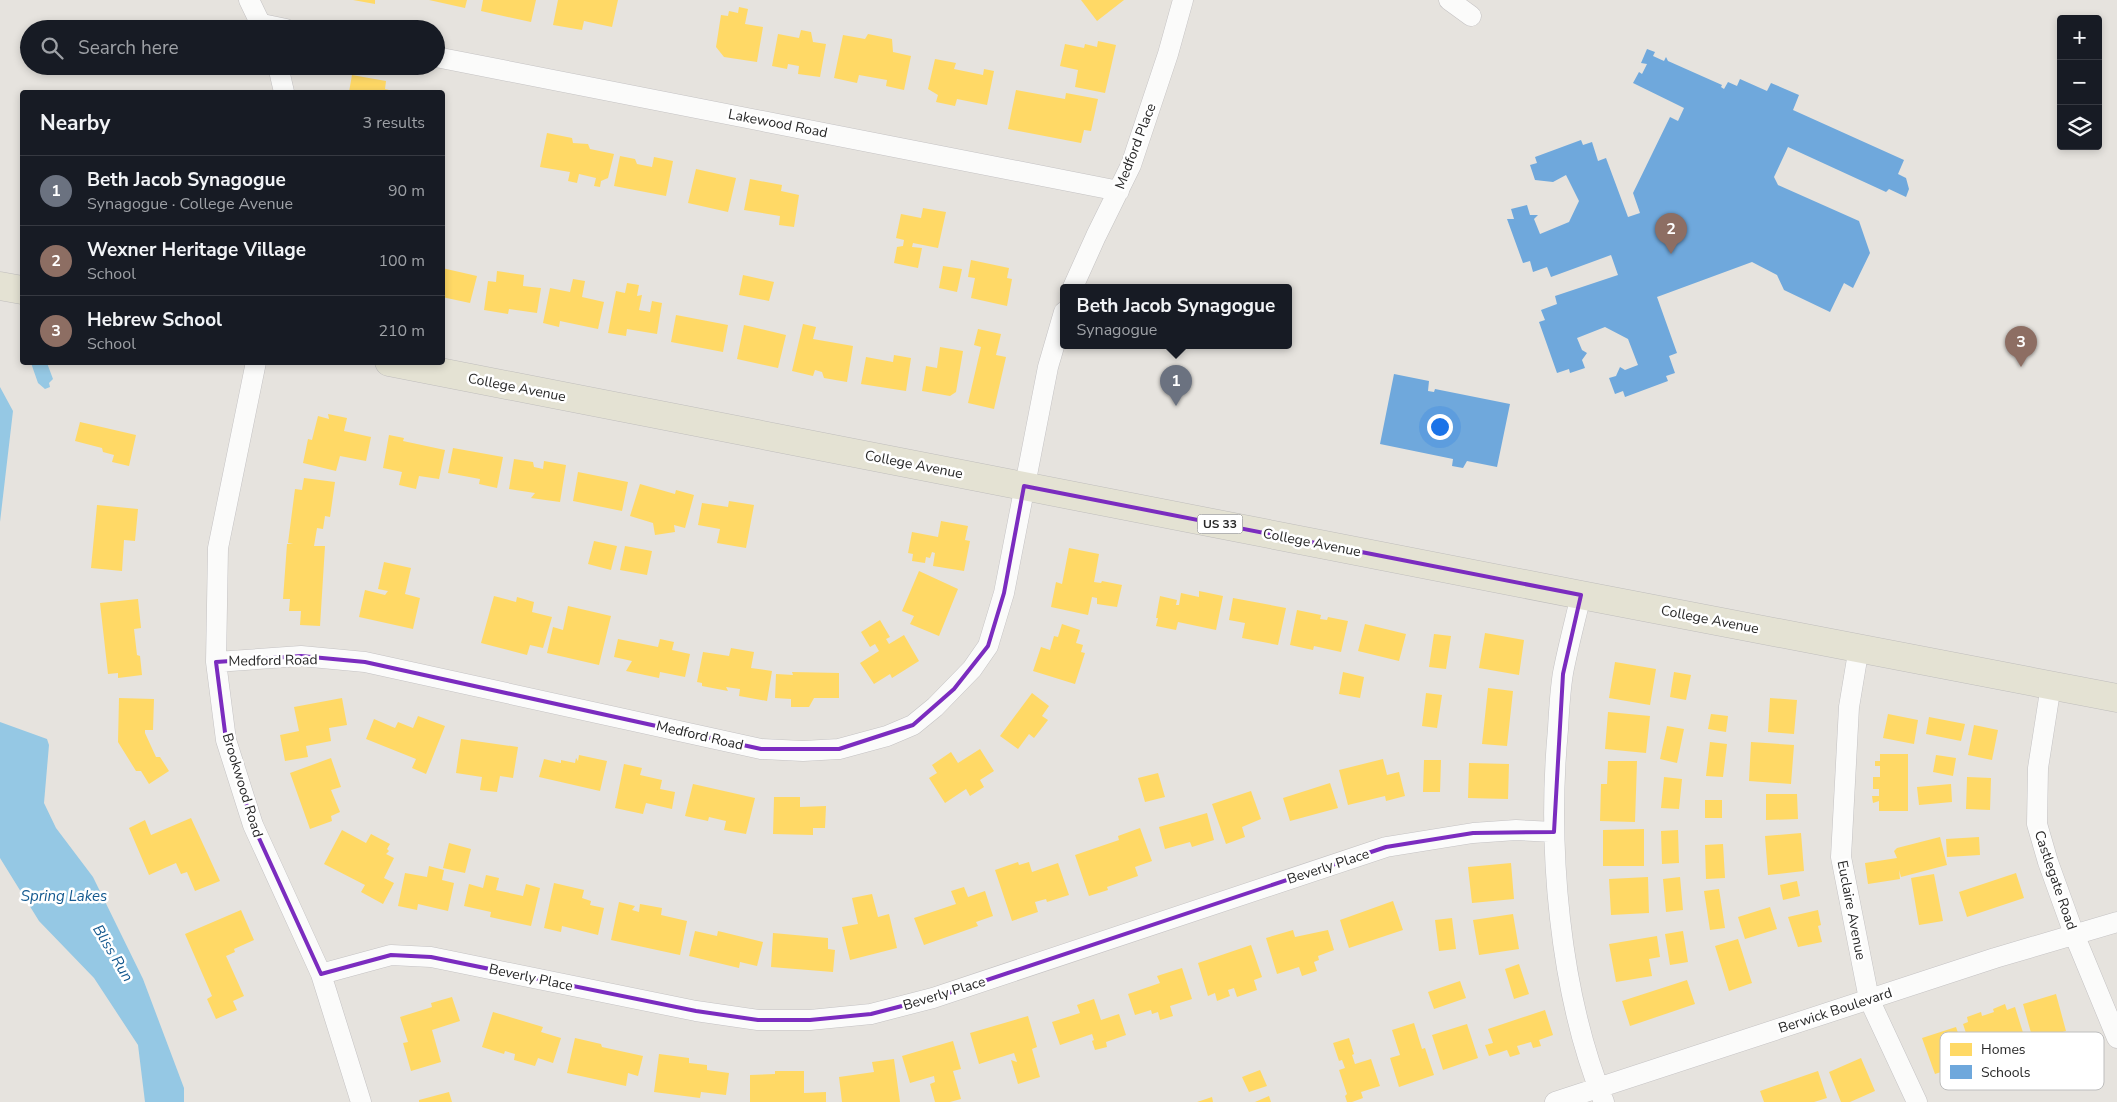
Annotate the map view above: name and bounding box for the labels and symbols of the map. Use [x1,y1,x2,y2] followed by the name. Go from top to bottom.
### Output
[1110,100,1161,192] street label: Medford Place
[727,105,829,142] street label: Lakewood Road
[1655,213,1687,254] pin: 2
[2005,326,2037,367] pin: 3
[1160,365,1192,406] pin: 1
[466,369,567,406] street label: College Avenue
[1427,414,1453,440] your location
[863,446,964,483] street label: College Avenue
[1198,514,1242,534] road number: US 33
[1261,524,1362,561] street label: College Avenue
[1659,601,1760,638] street label: College Avenue
[228,650,318,671] street label: Medford Road
[654,716,745,755] street label: Medford Road
[218,731,267,840] street label: Brookwood Road
[2030,828,2081,932] street label: Castlegate Road
[1285,844,1372,889] street label: Beverly Place
[1833,859,1870,961] street label: Euclaire Avenue
[21,886,107,906] water label: Spring Lakes
[88,921,138,985] water label: Bliss Run
[487,959,575,996] street label: Beverly Place
[901,972,988,1015] street label: Beverly Place
[1776,983,1894,1038] street label: Berwick Boulevard
[1940,1032,2104,1090] legend
[1981,1040,2026,1059] text: Homes
[1981,1063,2031,1082] text: Schools

